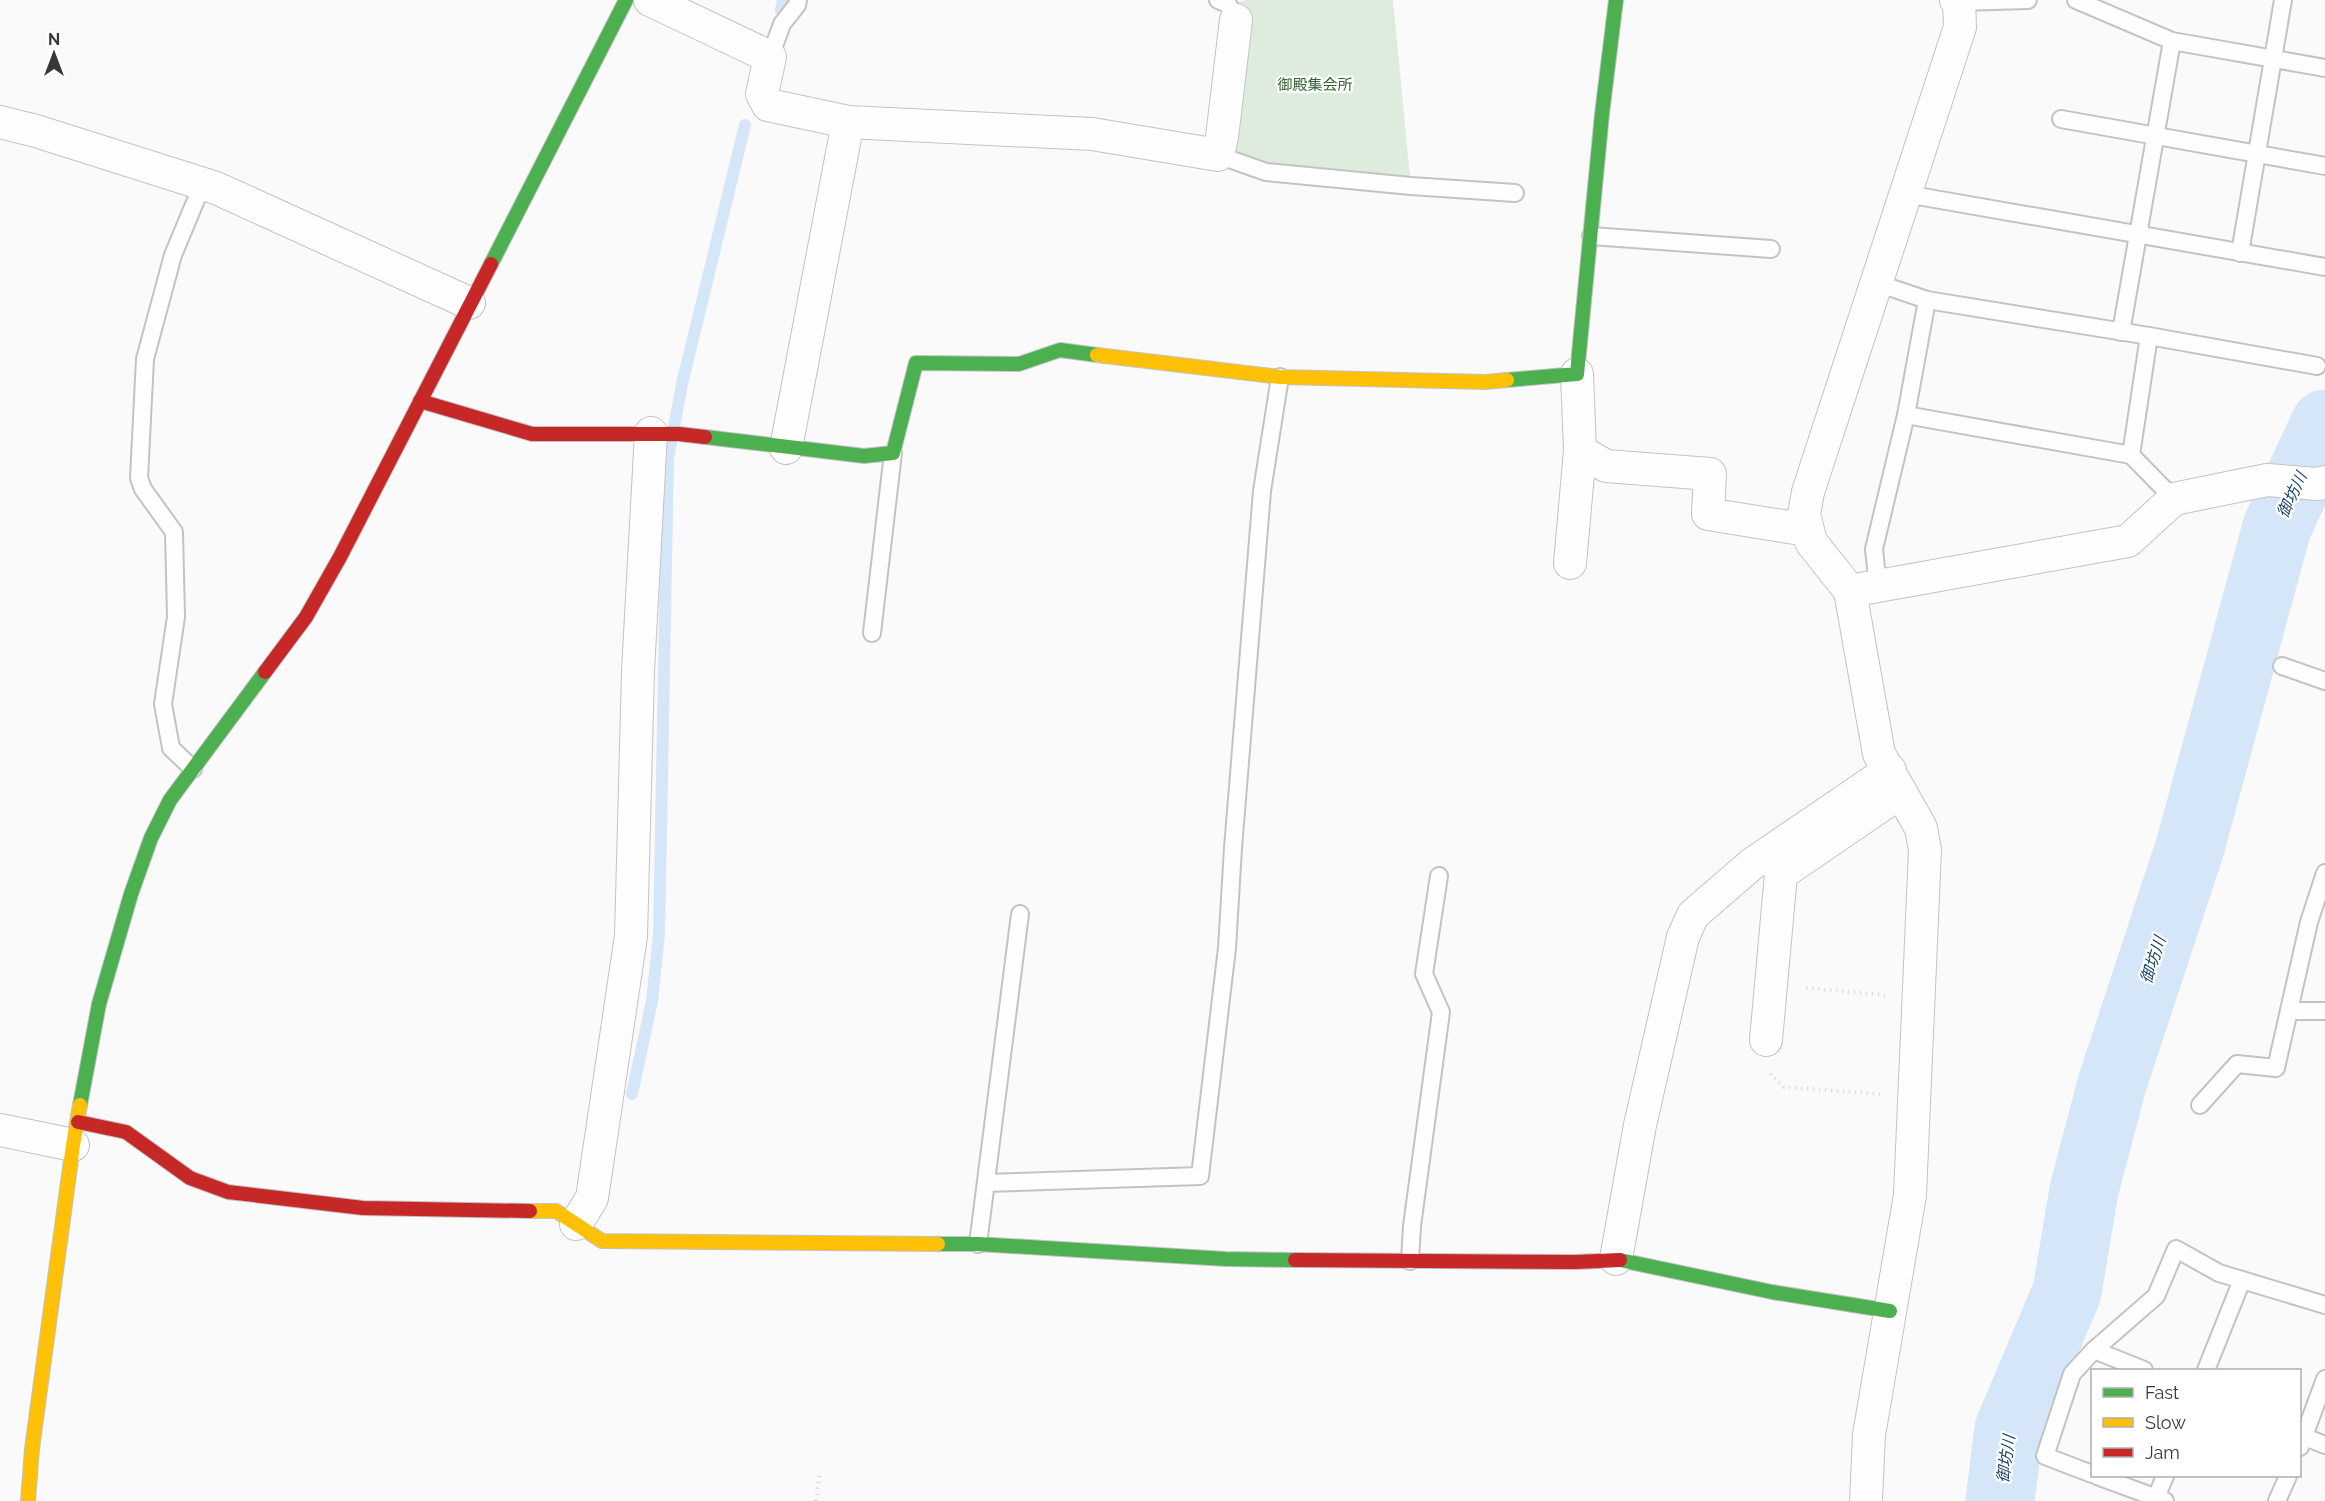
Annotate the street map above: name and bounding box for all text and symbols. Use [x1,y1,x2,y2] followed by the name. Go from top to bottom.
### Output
[24,24,84,84] north arrow
[48,30,60,49] text: N
[1277,76,1353,94] park label: 御殿集会所
[2273,467,2312,521] water label: 御坊川
[2137,932,2170,986] water label: 御坊川
[2091,1369,2301,1477] legend
[2145,1382,2179,1403] text: Fast
[2145,1412,2186,1433] text: Slow
[1993,1432,2019,1484] water label: 御坊川
[2145,1442,2180,1463] text: Jam

